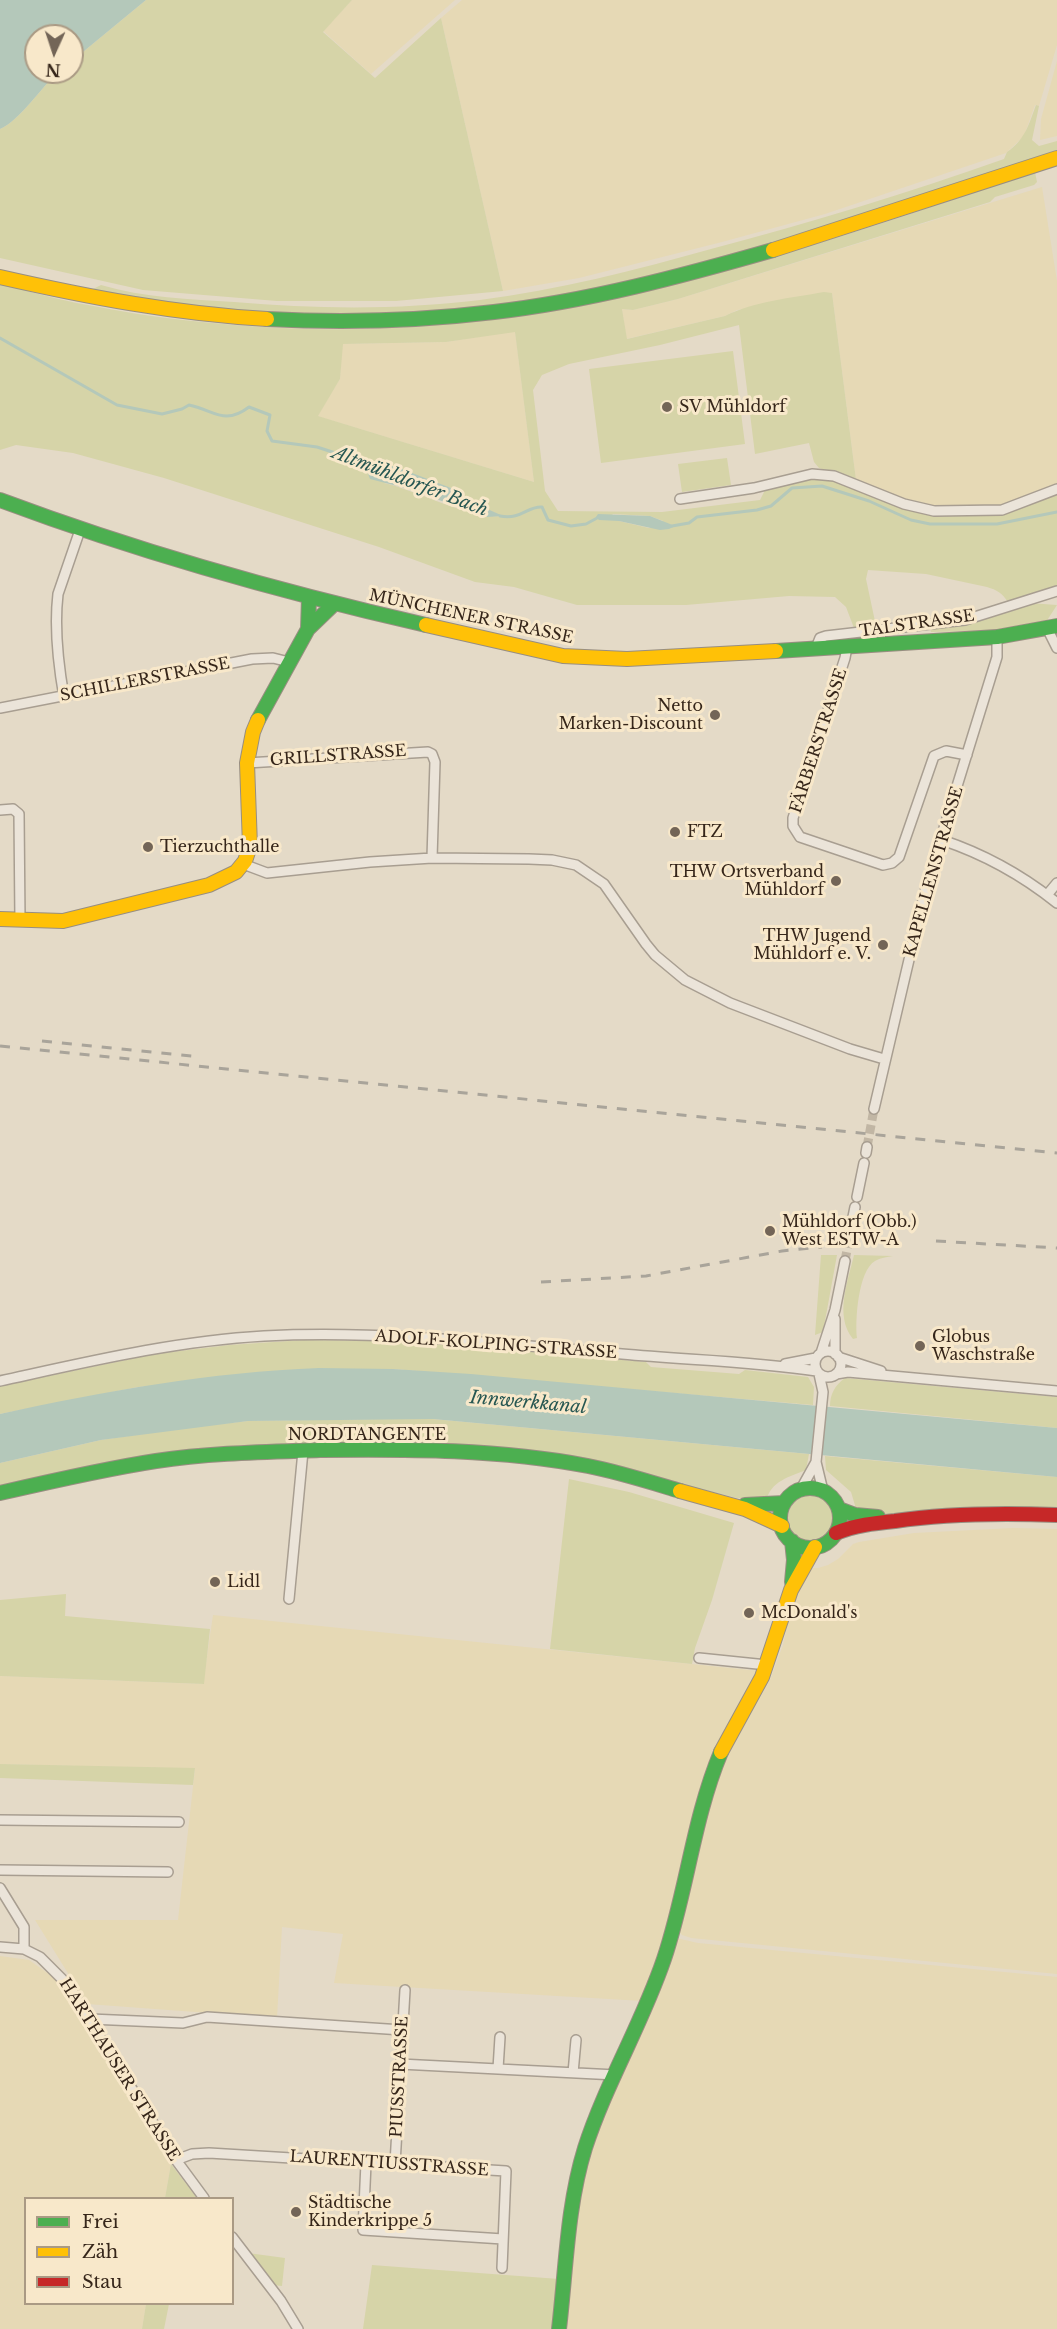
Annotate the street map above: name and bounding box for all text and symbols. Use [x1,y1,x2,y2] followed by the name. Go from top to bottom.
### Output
[24,24,84,84] north arrow
[45,60,61,80] text: N
[679,397,786,417] place label: SV Mühldorf
[660,400,674,414] marker: SV Mühldorf
[329,442,491,522] water label: Altmühldorfer Bach
[367,586,575,648] street label: MÜNCHENER STRASSE
[858,606,976,642] street label: TALSTRASSE
[59,654,231,706] street label: SCHILLERSTRASSE
[786,666,852,816] street label: FÄRBERSTRASSE
[559,696,703,734] place label: Netto Marken-Discount
[708,708,722,722] marker: Netto Marken-Discount
[269,742,407,770] street label: GRILLSTRASSE
[900,784,968,960] street label: KAPELLENSTRASSE
[687,822,723,842] place label: FTZ
[668,825,682,839] marker: FTZ
[160,837,279,857] place label: Tierzuchthalle
[141,840,155,854] marker: Tierzuchthalle
[670,862,824,900] place label: THW Ortsverband Mühldorf
[829,874,843,888] marker: THW Ortsverband Mühldorf
[753,926,871,964] place label: THW Jugend Mühldorf e. V.
[876,938,890,952] marker: THW Jugend Mühldorf e. V.
[782,1212,917,1250] place label: Mühldorf (Obb.) West ESTW-A
[763,1224,777,1238] marker: Mühldorf (Obb.) West ESTW-A
[374,1327,618,1363] street label: ADOLF-KOLPING-STRASSE
[932,1327,1035,1365] place label: Globus Waschstraße
[913,1339,927,1353] marker: Globus Waschstraße
[469,1387,587,1419] water label: Innwerkkanal
[288,1425,446,1445] street label: NORDTANGENTE
[227,1572,260,1592] place label: Lidl
[208,1575,222,1589] marker: Lidl
[761,1603,858,1623] place label: McDonald's
[742,1606,756,1620] marker: McDonald's
[55,1975,183,2165] street label: HARTHAUSER STRASSE
[387,2016,413,2138] street label: PIUSSTRASSE
[289,2147,489,2181] street label: LAURENTIUSSTRASSE
[308,2193,432,2231] place label: Städtische Kinderkrippe 5
[24,2197,234,2305] legend
[289,2205,303,2219] marker: Städtische Kinderkrippe 5
[82,2211,119,2233] text: Frei
[82,2241,118,2263] text: Zäh
[82,2271,122,2293] text: Stau

